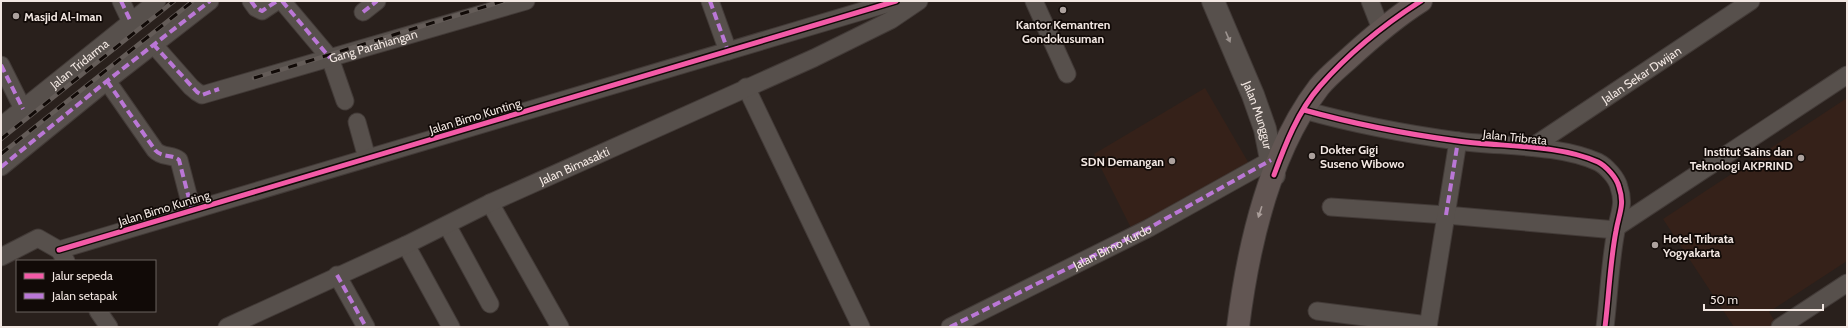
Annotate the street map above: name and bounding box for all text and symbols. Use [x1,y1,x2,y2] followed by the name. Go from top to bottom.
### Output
[1058,5,1068,15] marker: Kantor Kemantren Gondokusuman
[24,9,102,24] place label: Masjid Al-Iman
[11,11,21,21] marker: Masjid Al-Iman
[1016,17,1110,46] place label: Kantor Kemantren Gondokusuman
[327,25,419,65] street label: Gang Parahiangan
[1226,31,1232,43] one-way arrow
[46,35,112,92] street label: Jalan Tridarma
[1598,42,1684,107] street label: Jalan Sekar Dwijan
[1240,77,1276,151] street label: Jalan Munggur
[427,95,524,137] street label: Jalan Bimo Kunting
[1481,126,1548,148] street label: Jalan Tribrata
[1320,142,1405,171] place label: Dokter Gigi Suseno Wibowo
[536,143,612,188] street label: Jalan Bimasakti
[1690,144,1793,173] place label: Institut Sains dan Teknologi AKPRIND
[1307,151,1317,161] marker: Dokter Gigi Suseno Wibowo
[1796,153,1806,163] marker: Institut Sains dan Teknologi AKPRIND
[1081,154,1164,169] place label: SDN Demangan
[1167,156,1177,166] marker: SDN Demangan
[116,187,213,229] street label: Jalan Bimo Kunting
[1257,206,1263,218] one-way arrow
[1069,220,1154,273] street label: Jalan Bimo Kurdo
[1662,231,1734,260] place label: Hotel Tribrata Yogyakarta
[1650,240,1660,250] marker: Hotel Tribrata Yogyakarta
[16,260,156,312] legend
[51,268,113,283] text: Jalur sepeda
[1704,286,1823,312] scale bar
[51,288,118,303] text: Jalan setapak
[1710,292,1738,307] text: 50 m

